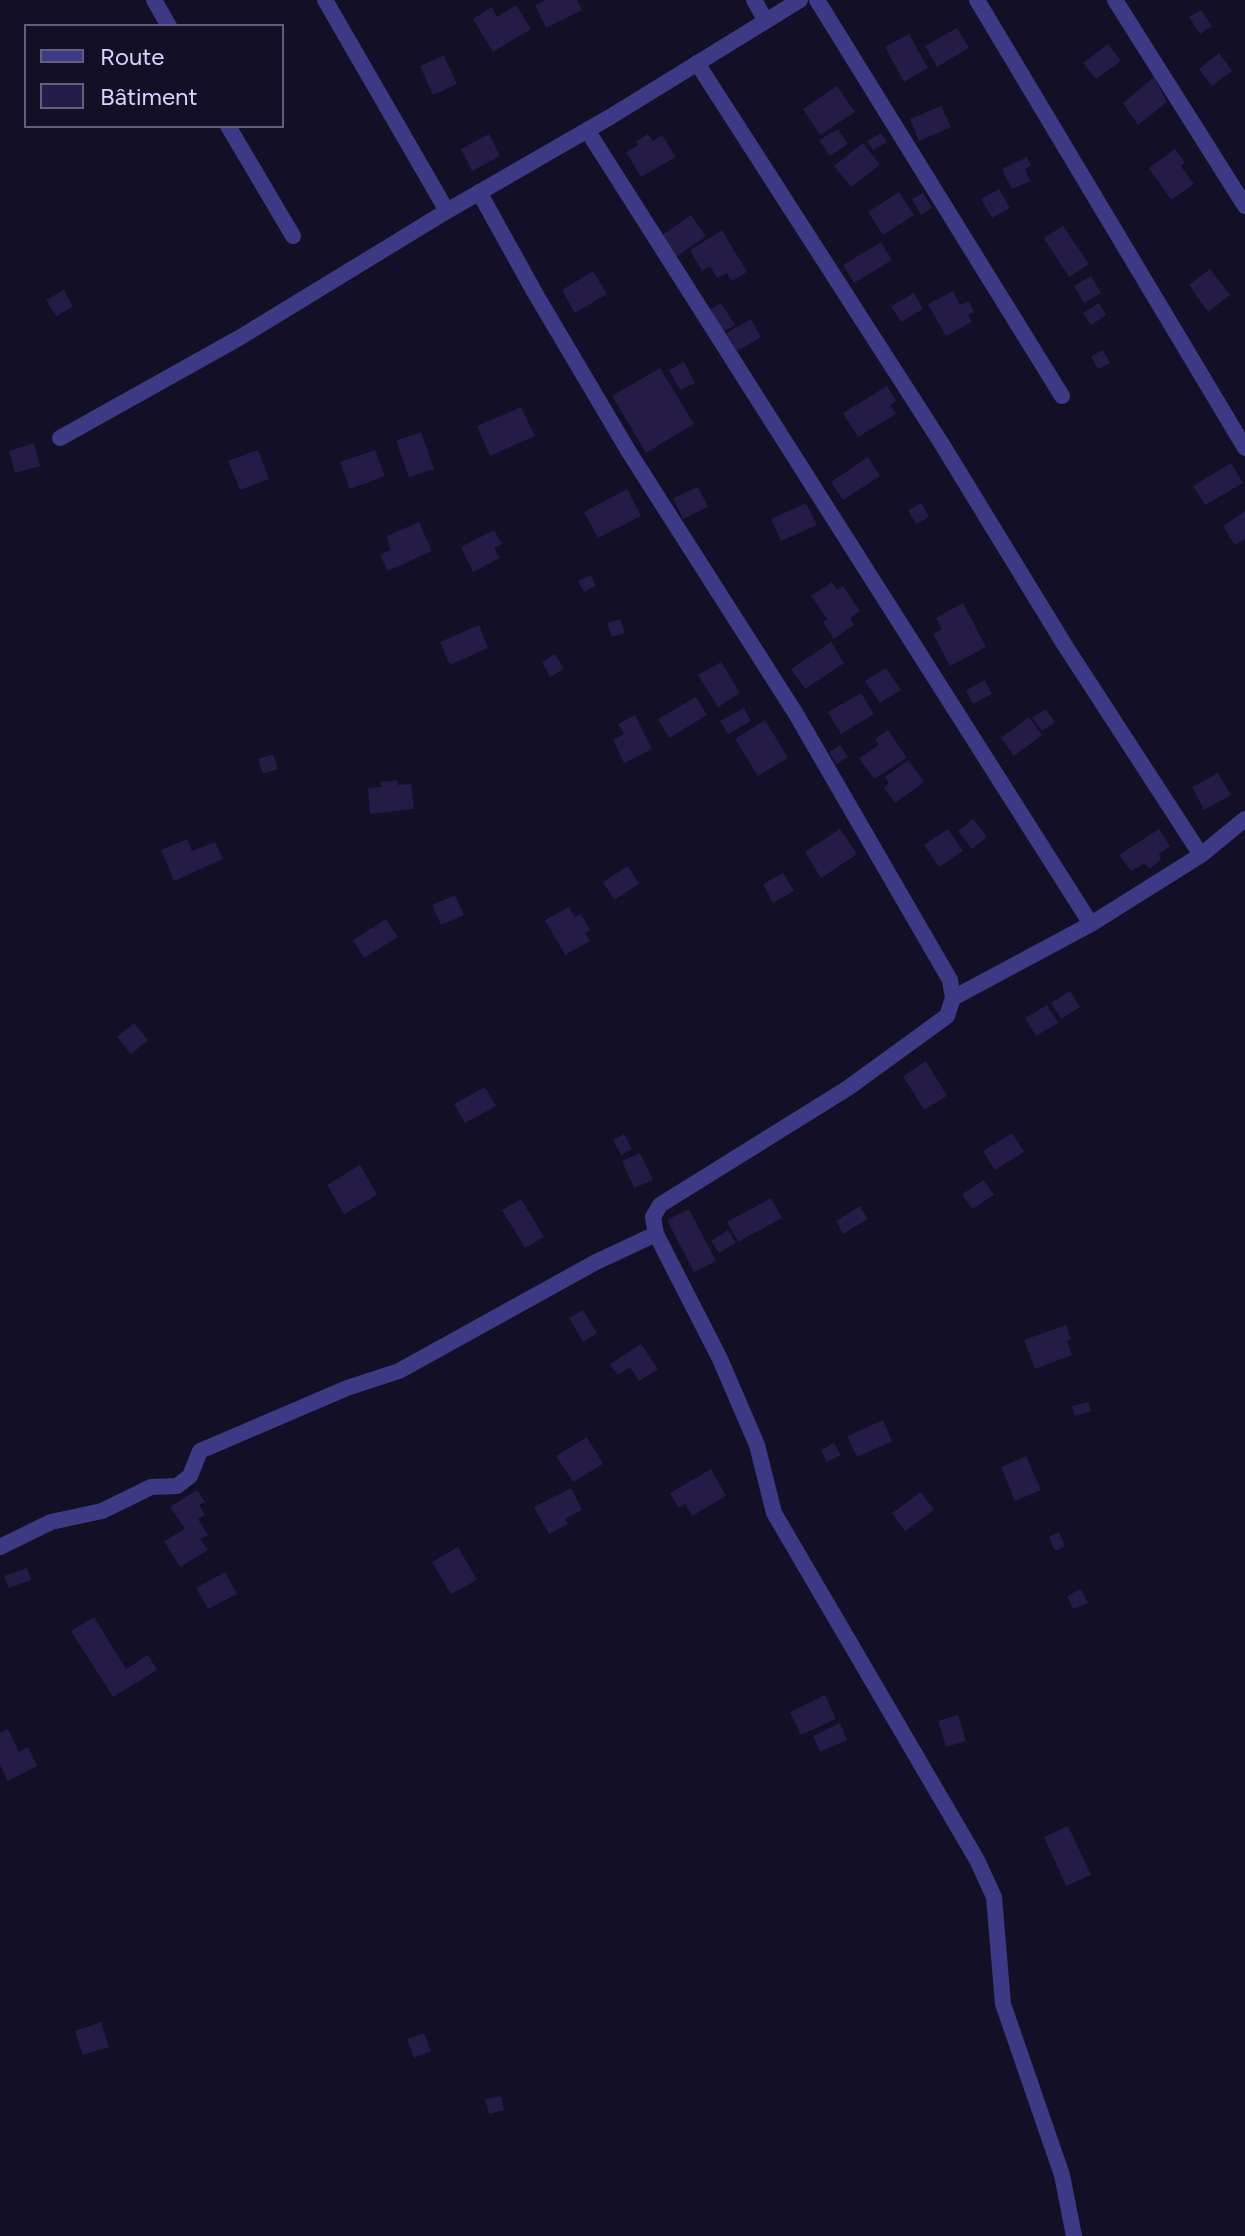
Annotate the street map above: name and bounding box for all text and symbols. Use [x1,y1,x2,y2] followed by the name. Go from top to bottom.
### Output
[24,24,284,128] legend
[100,42,164,71] text: Route
[100,82,198,111] text: Bâtiment

